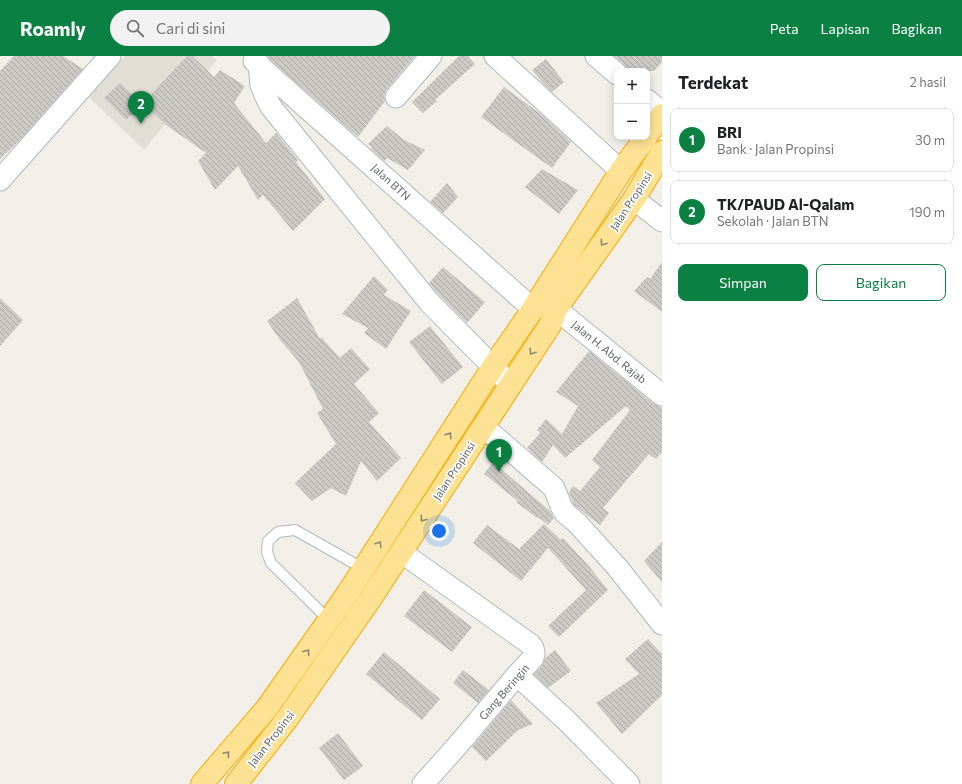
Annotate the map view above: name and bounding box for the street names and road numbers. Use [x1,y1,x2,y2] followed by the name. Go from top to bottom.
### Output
[368,161,414,203] street label: Jalan BTN
[607,169,655,233] street label: Jalan Propinsi
[569,318,649,386] street label: Jalan H. Abd. Rajab
[430,439,478,503] street label: Jalan Propinsi
[476,661,531,722] street label: Gang Beringin
[245,708,297,770] street label: Jalan Propinsi

